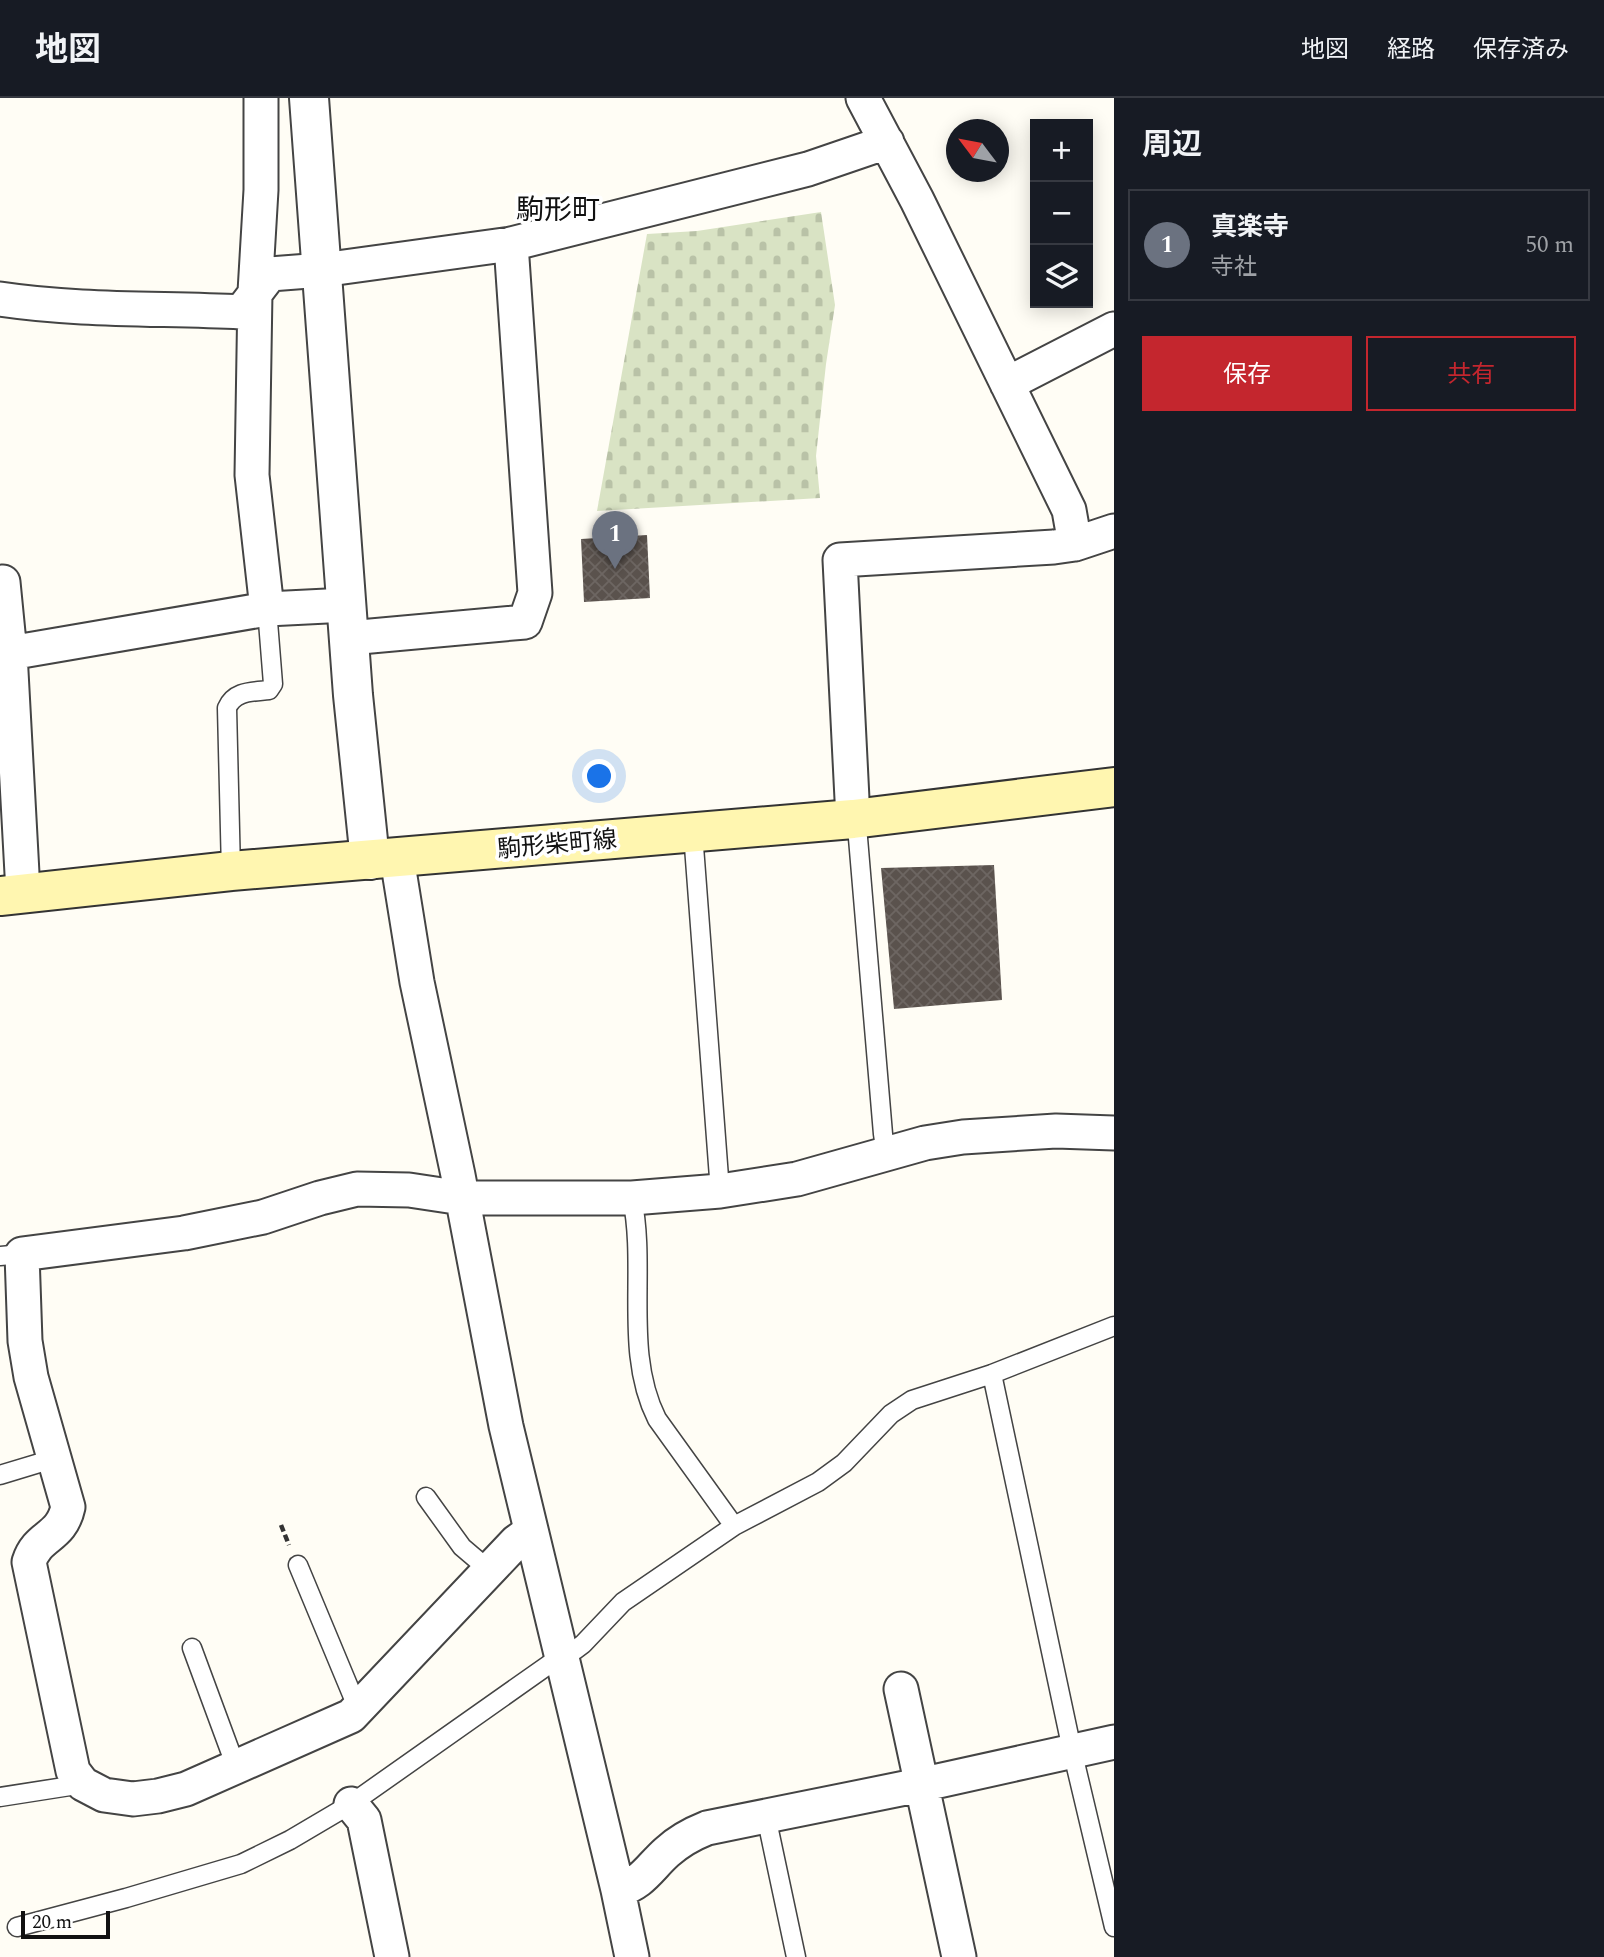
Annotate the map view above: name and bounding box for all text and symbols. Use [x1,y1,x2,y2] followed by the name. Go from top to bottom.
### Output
[35,25,101,75] text: 地図
[1301,32,1349,68] text: 地図
[1387,32,1435,68] text: 経路
[1473,32,1569,68] text: 保存済み
[946,119,1009,182] north arrow
[1030,119,1093,308] map controls
[1030,119,1093,182] button: +
[1142,122,1202,168] text: 周辺
[1030,182,1093,245] button: −
[516,189,600,232] district label: 駒形町
[1211,207,1289,247] text: 真楽寺
[1161,228,1173,263] text: 1
[1525,228,1574,263] text: 50 m
[1030,245,1093,308] button: layers
[1211,250,1257,285] text: 寺社
[1142,336,1352,411] button: 保存
[1366,336,1576,411] button: 共有
[592,511,638,569] pin: 1
[582,759,616,793] your location
[496,822,618,868] street label: 駒形柴町線
[21,1908,110,1940] scale bar
[32,1908,72,1937] text: 20 m

